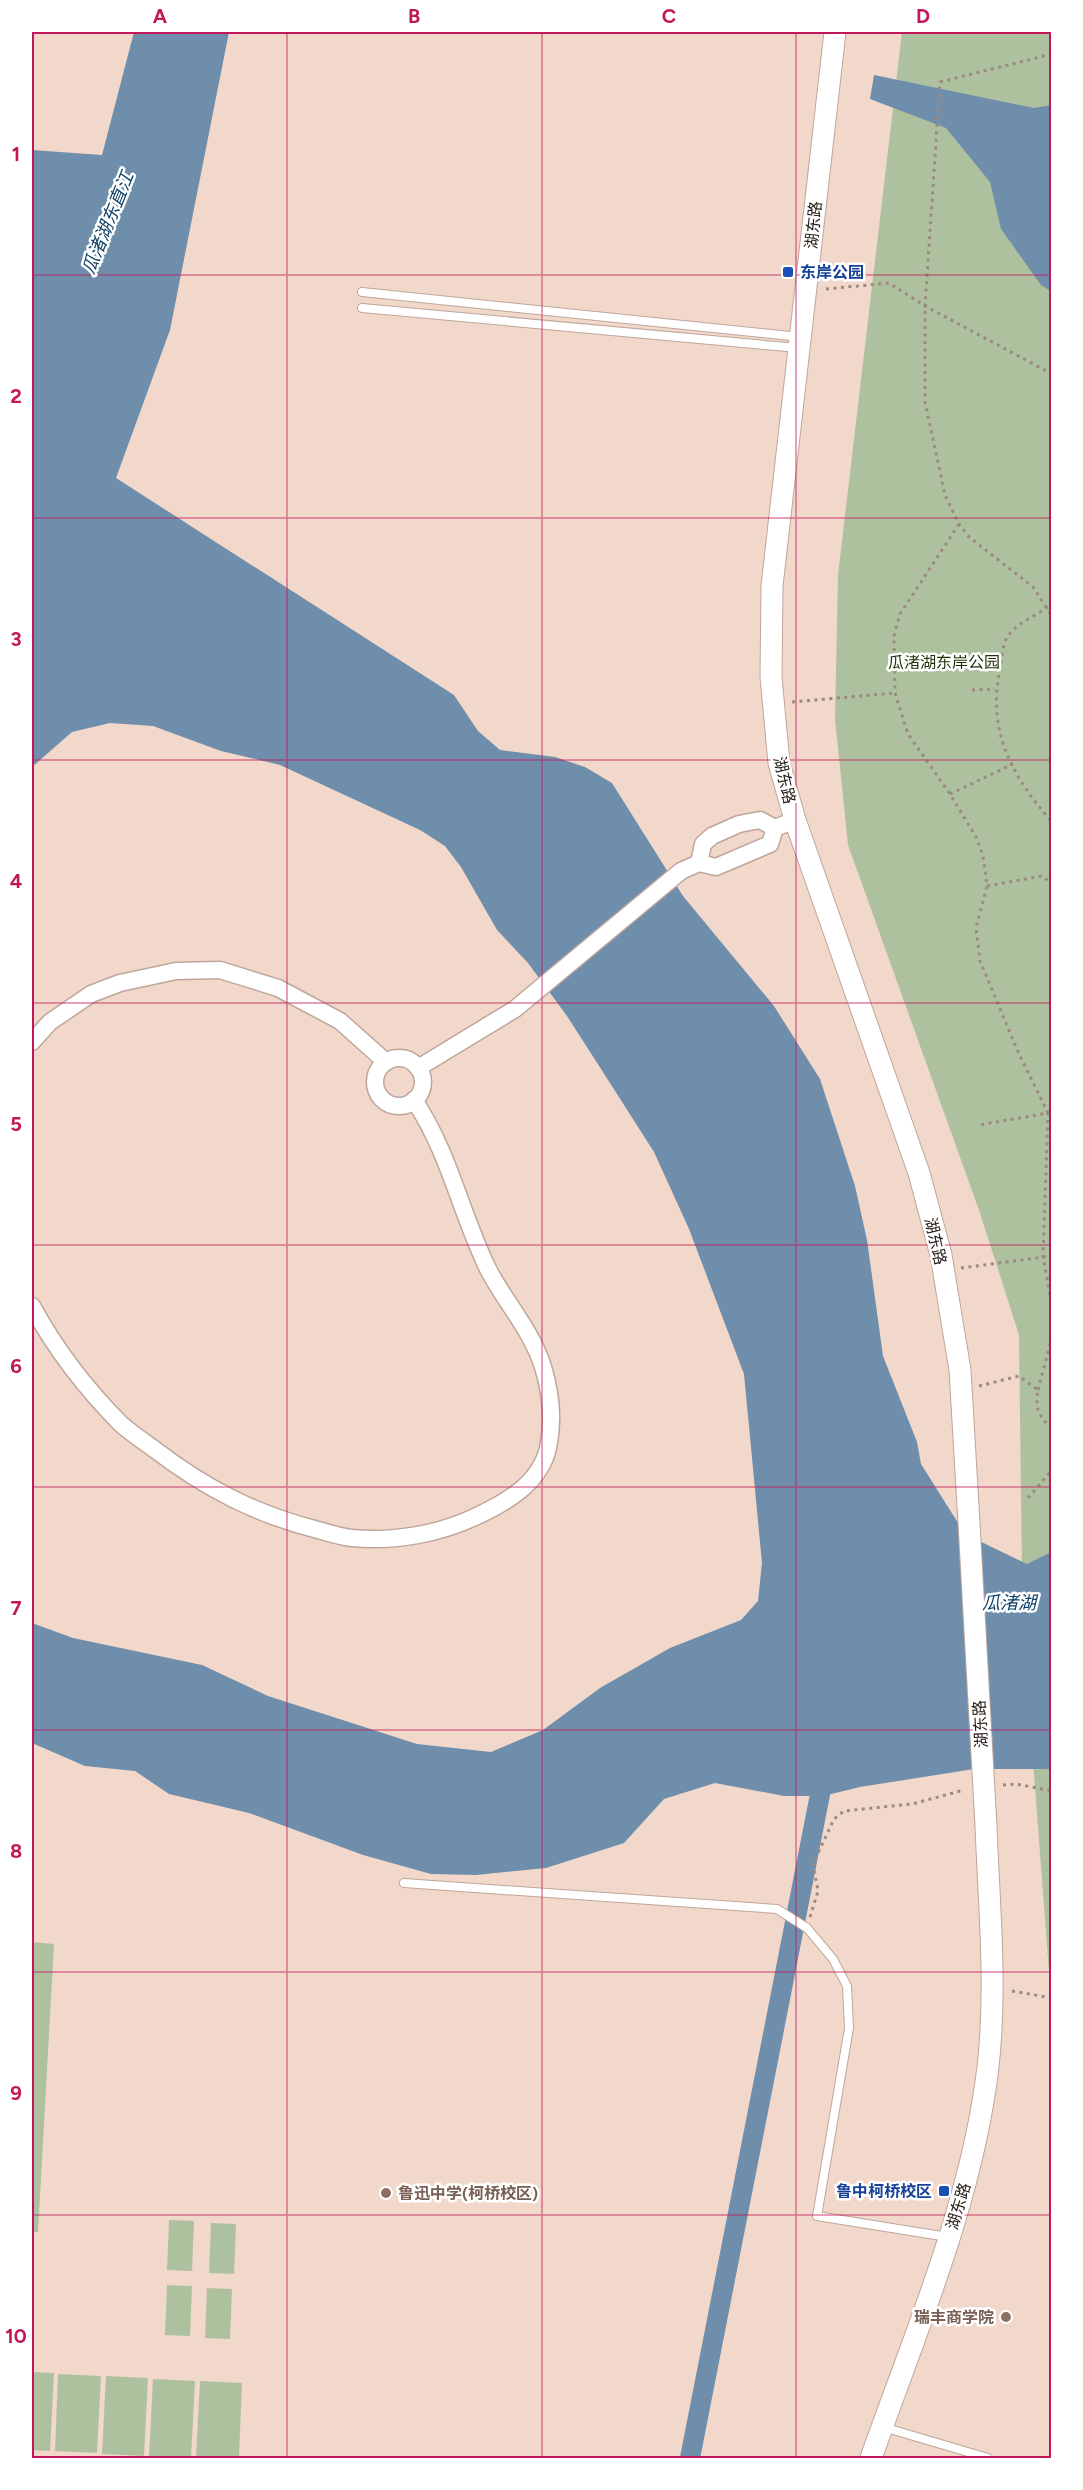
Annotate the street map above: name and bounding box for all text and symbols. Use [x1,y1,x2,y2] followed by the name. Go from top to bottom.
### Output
[153,4,168,28] text: A
[408,4,420,28] text: B
[662,4,676,28] text: C
[916,4,930,28] text: D
[12,142,20,166] text: 1
[78,167,139,277] water label: 瓜渚湖东直江
[802,200,825,250] street label: 湖东路
[800,263,864,282] place label: 东岸公园
[781,265,795,279] marker: 东岸公园
[10,384,22,408] text: 2
[10,627,22,651] text: 3
[888,653,1000,672] park label: 瓜渚湖东岸公园
[770,755,799,806] street label: 湖东路
[10,869,23,893] text: 4
[10,1112,22,1136] text: 5
[921,1216,950,1267] street label: 湖东路
[10,1354,22,1378] text: 6
[982,1592,1039,1614] water label: 瓜渚湖
[10,1596,22,1620] text: 7
[970,1700,991,1748] street label: 湖东路
[10,1839,22,1863] text: 8
[10,2081,22,2105] text: 9
[942,2180,975,2232] street label: 湖东路
[836,2182,932,2201] place label: 鲁中柯桥校区
[398,2184,538,2203] place label: 鲁迅中学(柯桥校区)
[937,2184,951,2198] marker: 鲁中柯桥校区
[379,2186,393,2200] marker: 鲁迅中学(柯桥校区)
[914,2308,994,2327] place label: 瑞丰商学院
[999,2310,1013,2324] marker: 瑞丰商学院
[5,2324,27,2348] text: 10

